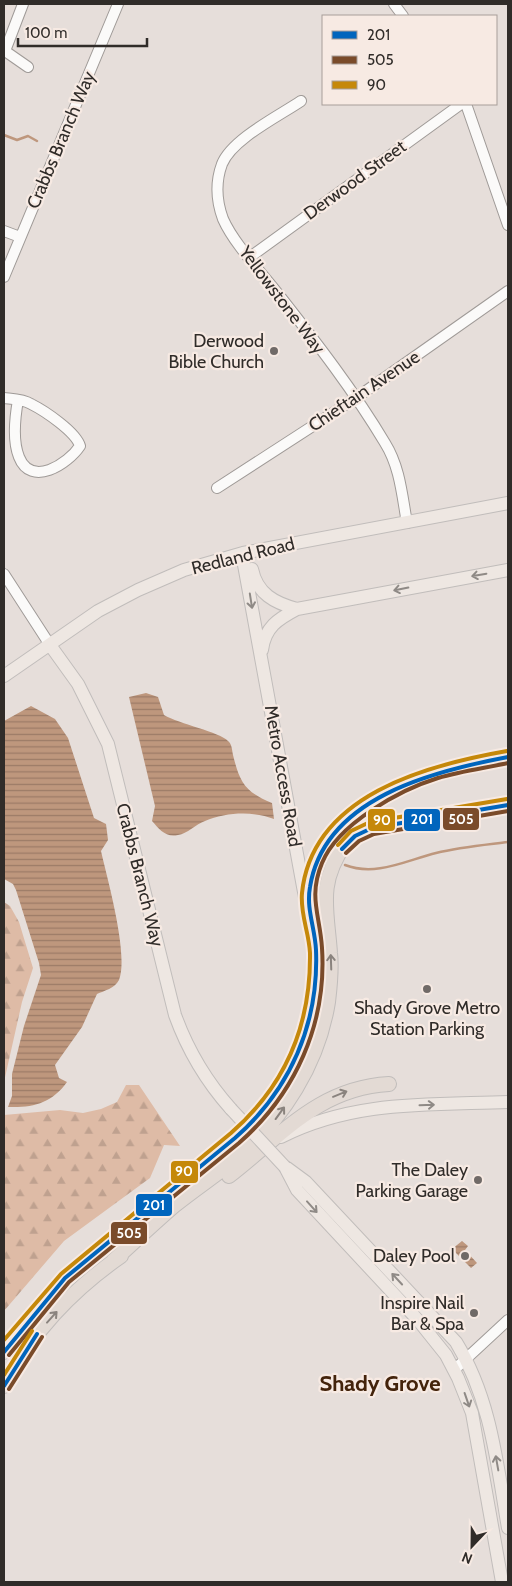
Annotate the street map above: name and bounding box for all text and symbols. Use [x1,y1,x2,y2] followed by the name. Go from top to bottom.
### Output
[18,15,146,47] scale bar
[322,15,497,105] legend
[25,24,67,42] text: 100 m
[367,26,390,44] text: 201
[367,51,394,69] text: 505
[22,68,100,212] street label: Crabbs Branch Way
[367,76,386,94] text: 90
[300,136,410,224] street label: Derwood Street
[234,241,330,358] street label: Yellowstone Way
[168,330,264,373] place label: Derwood Bible Church
[268,345,280,357] marker: Derwood Bible Church
[304,346,424,436] street label: Chieftain Avenue
[189,533,297,579] street label: Redland Road
[471,570,487,580] one-way arrow
[394,585,410,594] one-way arrow
[246,593,256,609] one-way arrow
[260,704,306,848] street label: Metro Access Road
[112,801,168,949] street label: Crabbs Branch Way
[442,807,480,831] line badge: 505
[367,808,396,832] line badge: 90
[403,808,441,832] line badge: 201
[411,810,433,828] text: 201
[449,810,473,828] text: 505
[373,811,391,829] text: 90
[326,954,335,970] one-way arrow
[421,983,433,995] marker: Shady Grove Metro Station Parking
[354,997,500,1040] place label: Shady Grove Metro Station Parking
[332,1089,347,1098] one-way arrow
[419,1101,435,1110] one-way arrow
[275,1106,285,1120] one-way arrow
[356,1159,468,1202] place label: The Daley Parking Garage
[170,1160,199,1184] line badge: 90
[175,1162,193,1180] text: 90
[472,1174,484,1186] marker: The Daley Parking Garage
[135,1193,173,1217] line badge: 201
[143,1196,165,1214] text: 201
[306,1200,318,1213] one-way arrow
[110,1221,148,1245] line badge: 505
[117,1224,141,1242] text: 505
[373,1245,456,1267] place label: Daley Pool
[459,1250,471,1262] marker: Daley Pool
[391,1272,403,1285] one-way arrow
[380,1292,465,1335] place label: Inspire Nail Bar & Spa
[468,1307,480,1319] marker: Inspire Nail Bar & Spa
[46,1311,57,1324] one-way arrow
[320,1370,440,1397] district label: Shady Grove
[463,1392,472,1408] one-way arrow
[492,1455,502,1471] one-way arrow
[447,1521,497,1571] north arrow
[459,1548,475,1568] text: N

